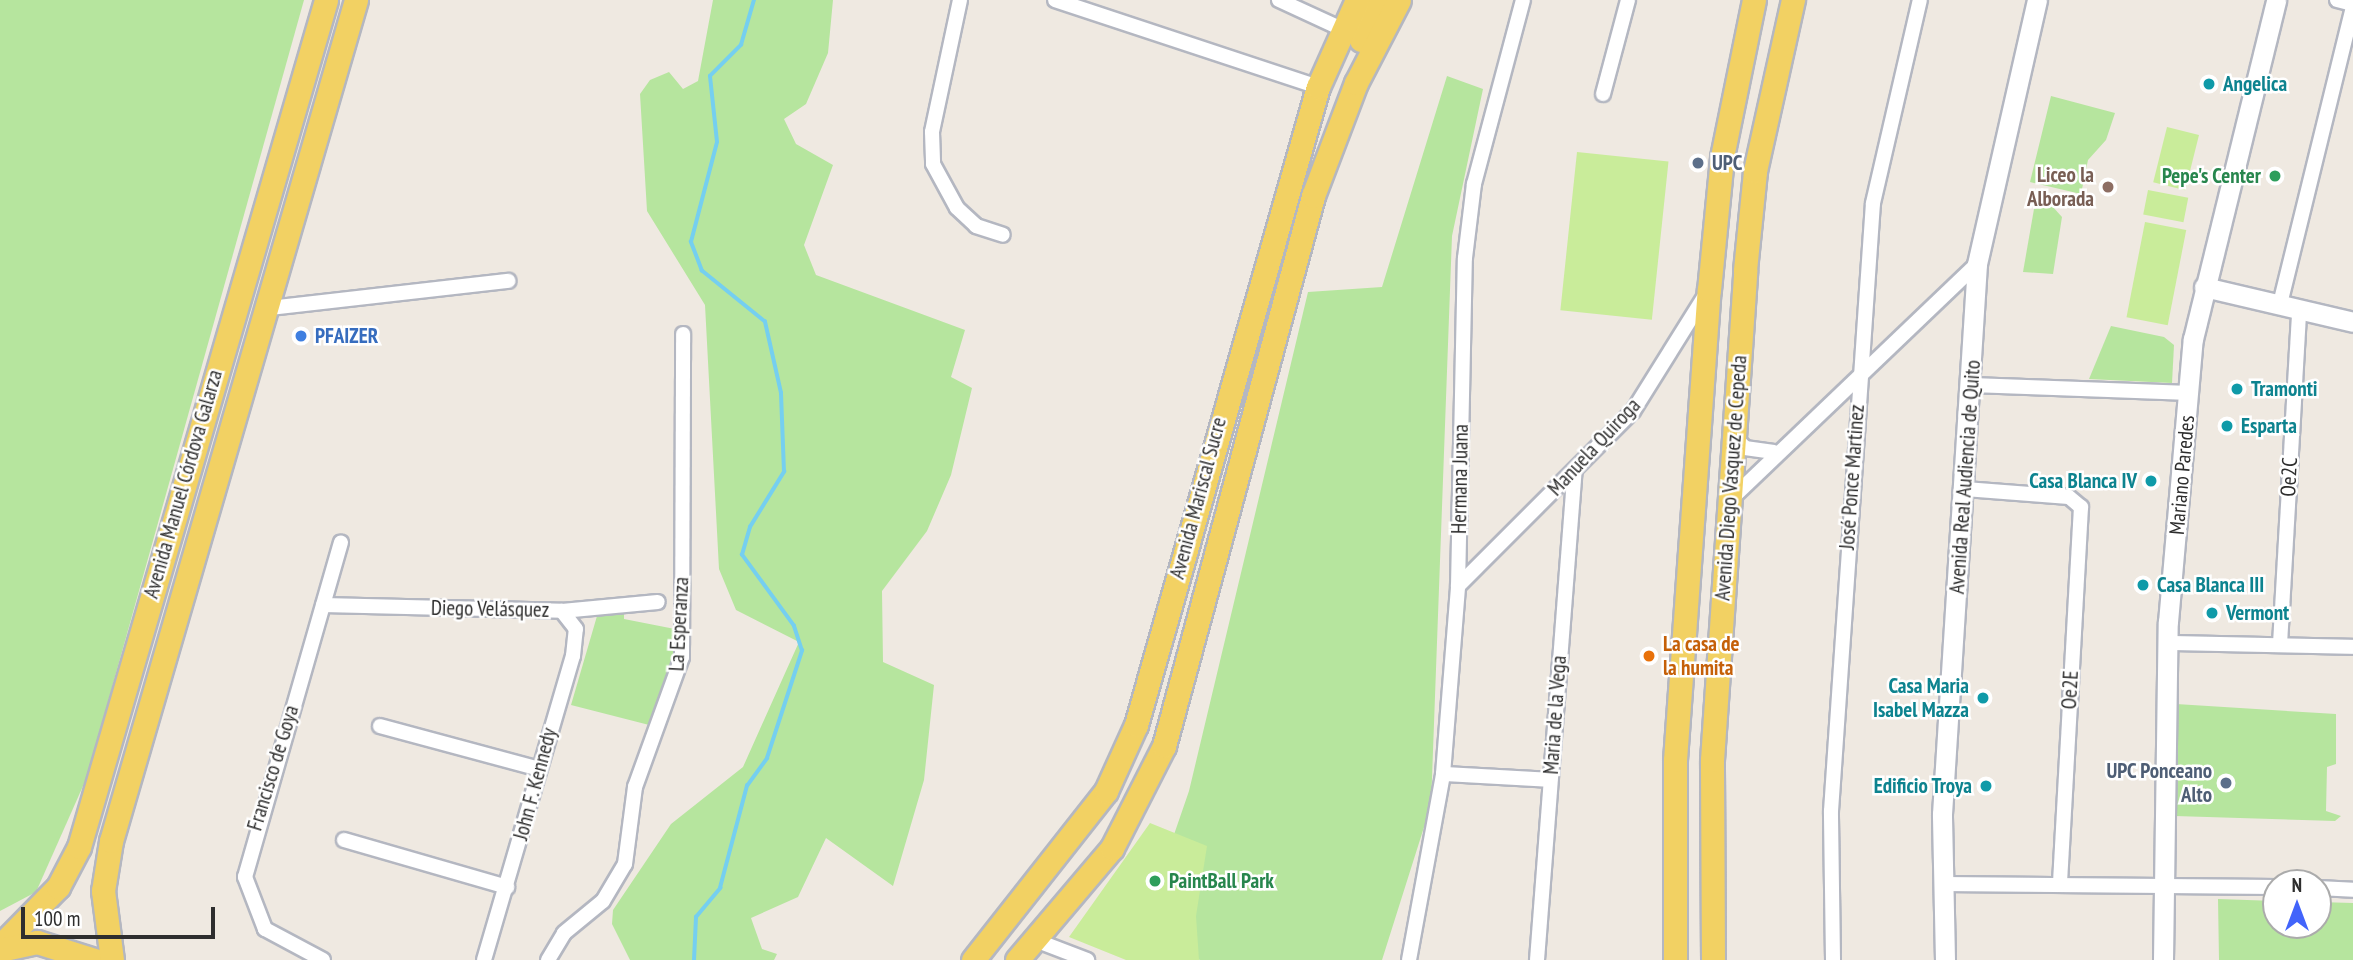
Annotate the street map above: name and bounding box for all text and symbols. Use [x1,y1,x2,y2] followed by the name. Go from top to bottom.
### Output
[2223,71,2287,97] place label: Angelica
[2201,76,2217,92] marker: Angelica
[1712,150,1742,176] place label: UPC
[1690,155,1706,171] marker: UPC
[2027,162,2094,212] place label: Liceo la Alborada
[2162,163,2261,189] place label: Pepe's Center
[2267,168,2283,184] marker: Pepe's Center
[2100,179,2116,195] marker: Liceo la Alborada
[315,323,378,349] place label: PFAIZER
[293,328,309,344] marker: PFAIZER
[1710,354,1752,602] street label: Avenida Diego Vasquez de Cepeda
[1944,359,1986,595] street label: Avenida Real Audiencia de Quito
[138,367,228,601] street label: Avenida Manuel Córdova Galarza
[2251,376,2318,402] place label: Tramonti
[2229,381,2245,397] marker: Tramonti
[1542,393,1646,501] street label: Manuela Quiroga
[1834,404,1870,550] street label: José Ponce Martinez
[2241,413,2297,439] place label: Esparta
[1164,414,1232,582] street label: Avenida Mariscal Sucre
[2164,414,2200,536] street label: Mariano Paredes
[2219,418,2235,434] marker: Esparta
[1446,424,1474,534] street label: Hermana Juana
[2275,457,2303,497] street label: Oe2C
[2029,468,2137,494] place label: Casa Blanca IV
[2143,473,2159,489] marker: Casa Blanca IV
[2157,572,2264,598] place label: Casa Blanca III
[664,576,694,672] street label: La Esperanza
[2135,577,2151,593] marker: Casa Blanca III
[430,595,550,623] street label: Diego Velásquez
[2226,600,2289,626] place label: Vermont
[2204,605,2220,621] marker: Vermont
[1663,631,1740,681] place label: La casa de la humita
[1641,648,1657,664] marker: La casa de la humita
[1538,654,1572,776] street label: Maria de la Vega
[2056,670,2084,710] street label: Oe2E
[1873,673,1969,723] place label: Casa Maria Isabel Mazza
[1975,690,1991,706] marker: Casa Maria Isabel Mazza
[242,702,304,834] street label: Francisco de Goya
[508,725,562,843] street label: John F. Kennedy
[2106,758,2212,808] place label: UPC Ponceano Alto
[1873,773,1972,799] place label: Edificio Troya
[2218,775,2234,791] marker: UPC Ponceano Alto
[1978,778,1994,794] marker: Edificio Troya
[1169,868,1274,894] place label: PaintBall Park
[2262,869,2332,939] north arrow
[1147,873,1163,889] marker: PaintBall Park
[2292,873,2302,897] text: N
[24,894,219,938] scale bar
[34,905,80,932] text: 100 m

